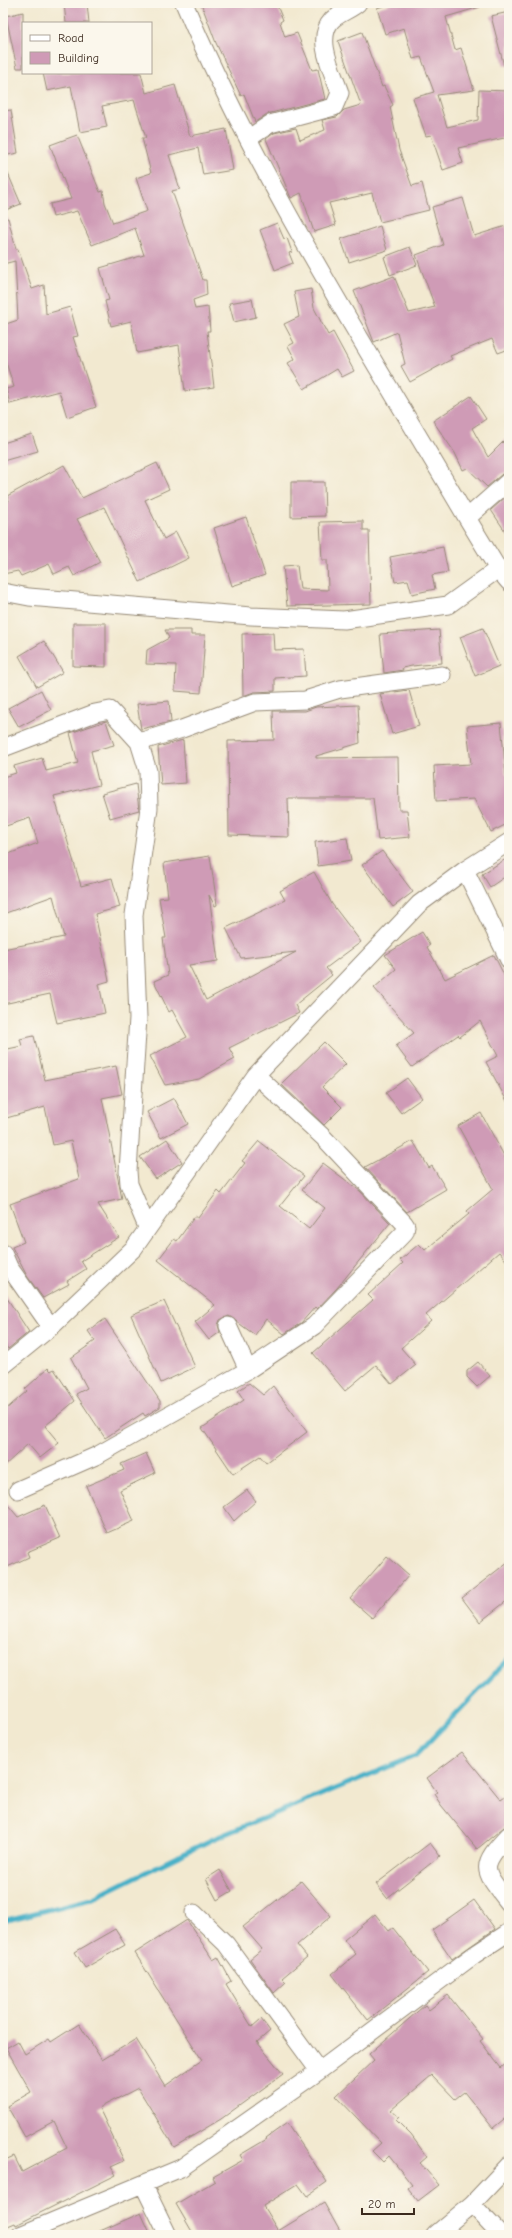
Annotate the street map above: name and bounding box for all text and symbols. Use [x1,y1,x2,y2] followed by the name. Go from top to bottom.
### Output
[22,22,152,74] legend
[58,31,84,45] text: Road
[58,51,99,65] text: Building
[362,2190,414,2216] scale bar
[368,2197,396,2211] text: 20 m

